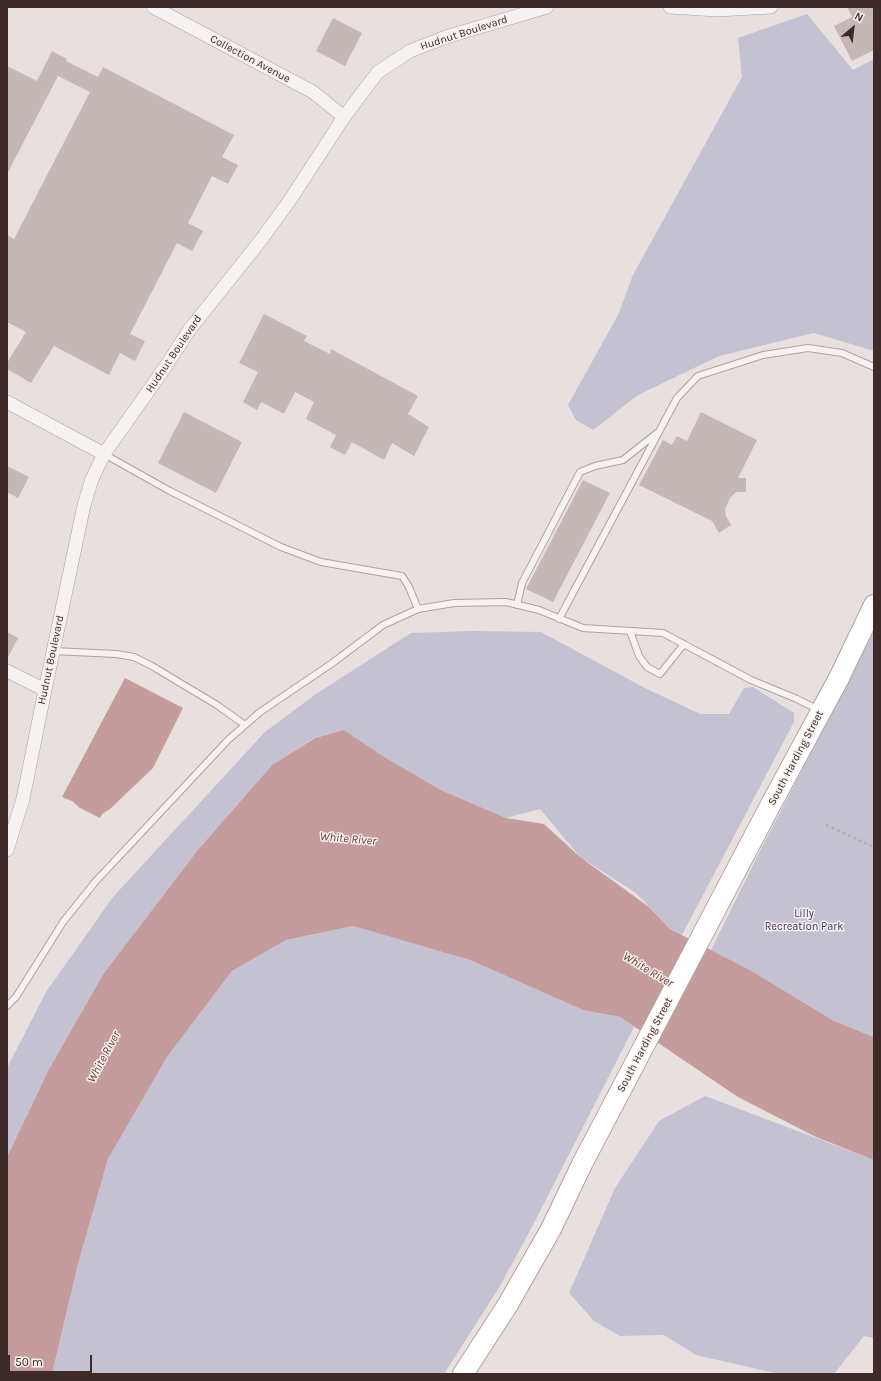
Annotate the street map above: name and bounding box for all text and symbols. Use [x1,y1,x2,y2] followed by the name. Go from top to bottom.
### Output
[833,8,873,48] north arrow
[852,9,865,25] text: N
[419,13,509,53] street label: Hudnut Boulevard
[208,32,292,86] street label: Collection Avenue
[143,313,205,395] street label: Hudnut Boulevard
[35,614,67,706] street label: Hudnut Boulevard
[765,708,827,808] street label: South Harding Street
[319,829,377,849] water label: White River
[765,907,843,933] park label: Lilly Recreation Park
[620,949,676,991] water label: White River
[614,995,676,1095] street label: South Harding Street
[84,1029,124,1085] water label: White River
[10,1347,94,1373] scale bar
[15,1355,43,1369] text: 50 m

